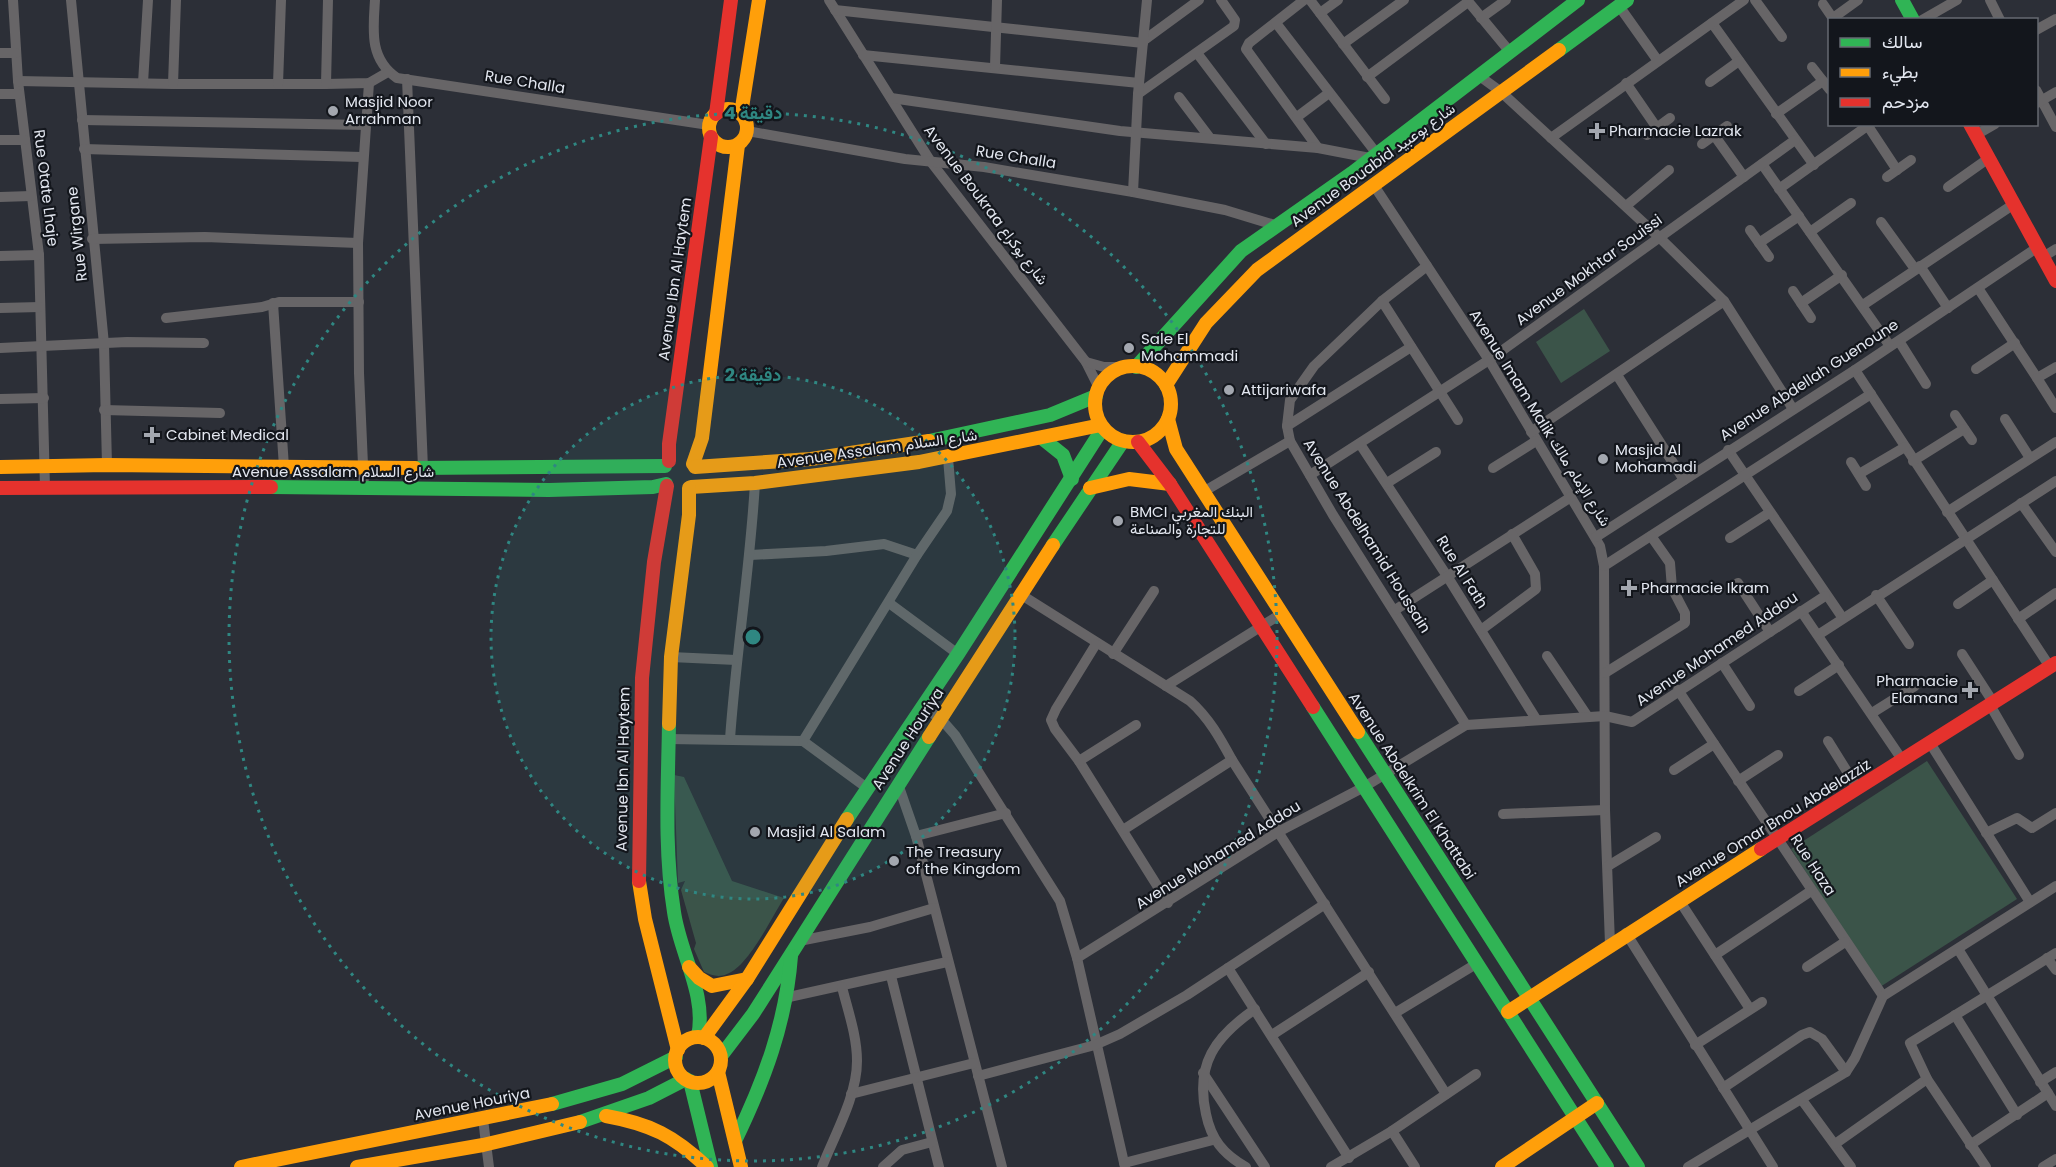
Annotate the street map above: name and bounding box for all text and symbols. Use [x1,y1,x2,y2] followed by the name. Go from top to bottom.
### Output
[1828,18,2038,126] legend
[1882,29,1922,54] text: سالك
[1882,59,1918,87] text: بطيء
[483,65,567,98] street label: Rue Challa
[1882,89,1929,114] text: مزدحم
[345,91,433,129] place label: Masjid Noor Arrahman
[1286,98,1460,232] street label: Avenue Bouabid شارع بوعبيد
[724,100,782,125] text: 4 دقيقة
[326,104,340,118] marker: Masjid Noor Arrahman
[919,120,1054,290] street label: Avenue Boukraa شارع بوكراع
[1609,120,1742,141] place label: Pharmacie Lazrak
[1590,124,1604,138] marker: Pharmacie Lazrak
[29,128,64,247] street label: Rue Otate Lhaje
[974,140,1058,173] street label: Rue Challa
[61,186,92,282] street label: Rue Wirgane
[653,196,696,362] street label: Avenue Ibn Al Haytem
[1511,209,1666,330] street label: Avenue Mokhtar Souissi
[1464,305,1616,531] street label: Avenue Imam Malik شارع الإمام مالك
[1715,314,1902,445] street label: Avenue Abdellah Guenoune
[1141,328,1238,366] place label: Sale El Mohammadi
[1122,341,1136,355] marker: Sale El Mohammadi
[725,362,781,387] text: 2 دقيقة
[1241,379,1326,400] place label: Attijariwafa
[1222,383,1236,397] marker: Attijariwafa
[166,424,289,445] place label: Cabinet Medical
[775,424,979,474] street label: Avenue Assalam شارع السلام
[143,426,161,444] marker: Cabinet Medical
[1299,435,1436,637] street label: Avenue Abdelhamid Houssain
[1615,439,1697,477] place label: Masjid Al Mohamadi
[1596,452,1610,466] marker: Masjid Al Mohamadi
[232,461,434,483] street label: Avenue Assalam شارع السلام
[1130,501,1253,539] place label: BMCI البنك المغربي للتجارة والصناعة
[1111,514,1125,528] marker: BMCI البنك المغربي للتجارة والصناعة
[1432,531,1493,612] street label: Rue Al Fath
[1641,577,1769,598] place label: Pharmacie Ikram
[1622,581,1636,595] marker: Pharmacie Ikram
[1632,586,1802,711] street label: Avenue Mohamed Addou
[743,627,763,647] centre of rings
[1876,670,1958,708] place label: Pharmacie Elamana
[1963,683,1977,697] marker: Pharmacie Elamana
[867,684,948,794] street label: Avenue Houriya
[611,686,634,852] street label: Avenue Ibn Al Haytem
[1344,688,1481,883] street label: Avenue Abdelkrim El Khattabi
[1671,753,1875,892] street label: Avenue Omar Bnou Abdelazziz
[1131,795,1304,914] street label: Avenue Mohamed Addou
[767,821,885,842] place label: Masjid Al Salam
[748,825,762,839] marker: Masjid Al Salam
[1786,830,1841,900] street label: Rue Haza
[906,841,1021,879] place label: The Treasury of the Kingdom
[887,854,901,868] marker: The Treasury of the Kingdom
[412,1082,532,1125] street label: Avenue Houriya

